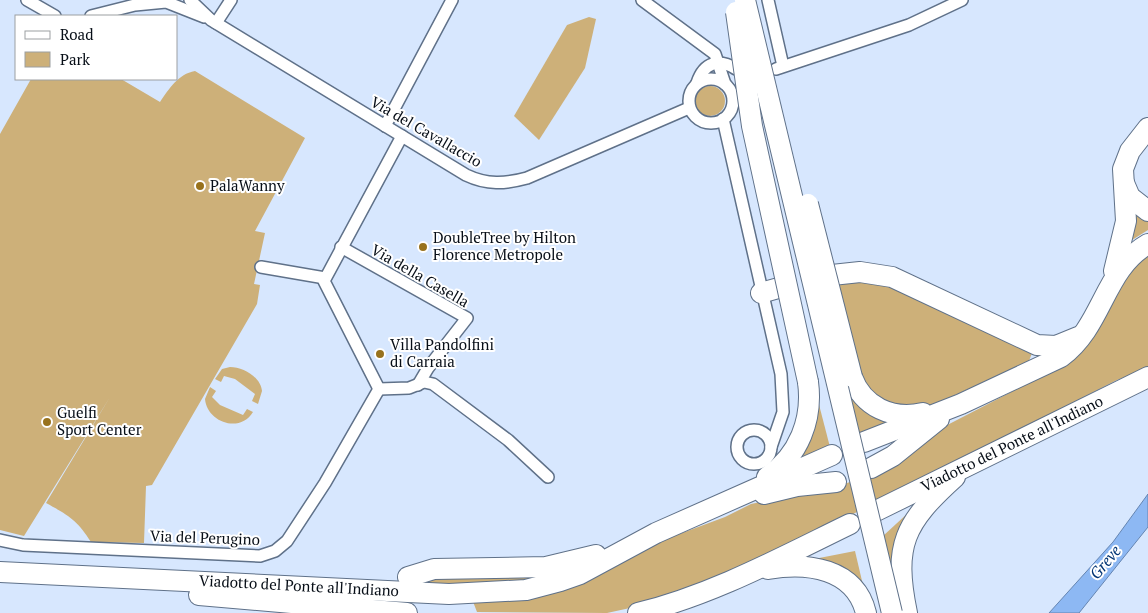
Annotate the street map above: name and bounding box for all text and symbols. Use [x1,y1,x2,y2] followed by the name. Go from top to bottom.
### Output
[15,15,178,80] legend
[60,24,93,44] text: Road
[60,49,90,69] text: Park
[367,91,486,171] street label: Via del Cavallaccio
[210,175,285,195] place label: PalaWanny
[194,180,206,192] marker: PalaWanny
[433,227,576,264] place label: DoubleTree by Hilton Florence Metropole
[368,239,473,312] street label: Via della Casella
[417,241,429,253] marker: DoubleTree by Hilton Florence Metropole
[390,334,494,371] place label: Villa Pandolfini di Carraia
[374,348,386,360] marker: Villa Pandolfini di Carraia
[917,390,1106,496] street label: Viadotto del Ponte all'Indiano
[57,402,142,439] place label: Guelfi Sport Center
[41,416,53,428] marker: Guelfi Sport Center
[150,525,260,549] street label: Via del Perugino
[1084,540,1126,584] water label: Greve
[199,570,399,600] street label: Viadotto del Ponte all'Indiano

